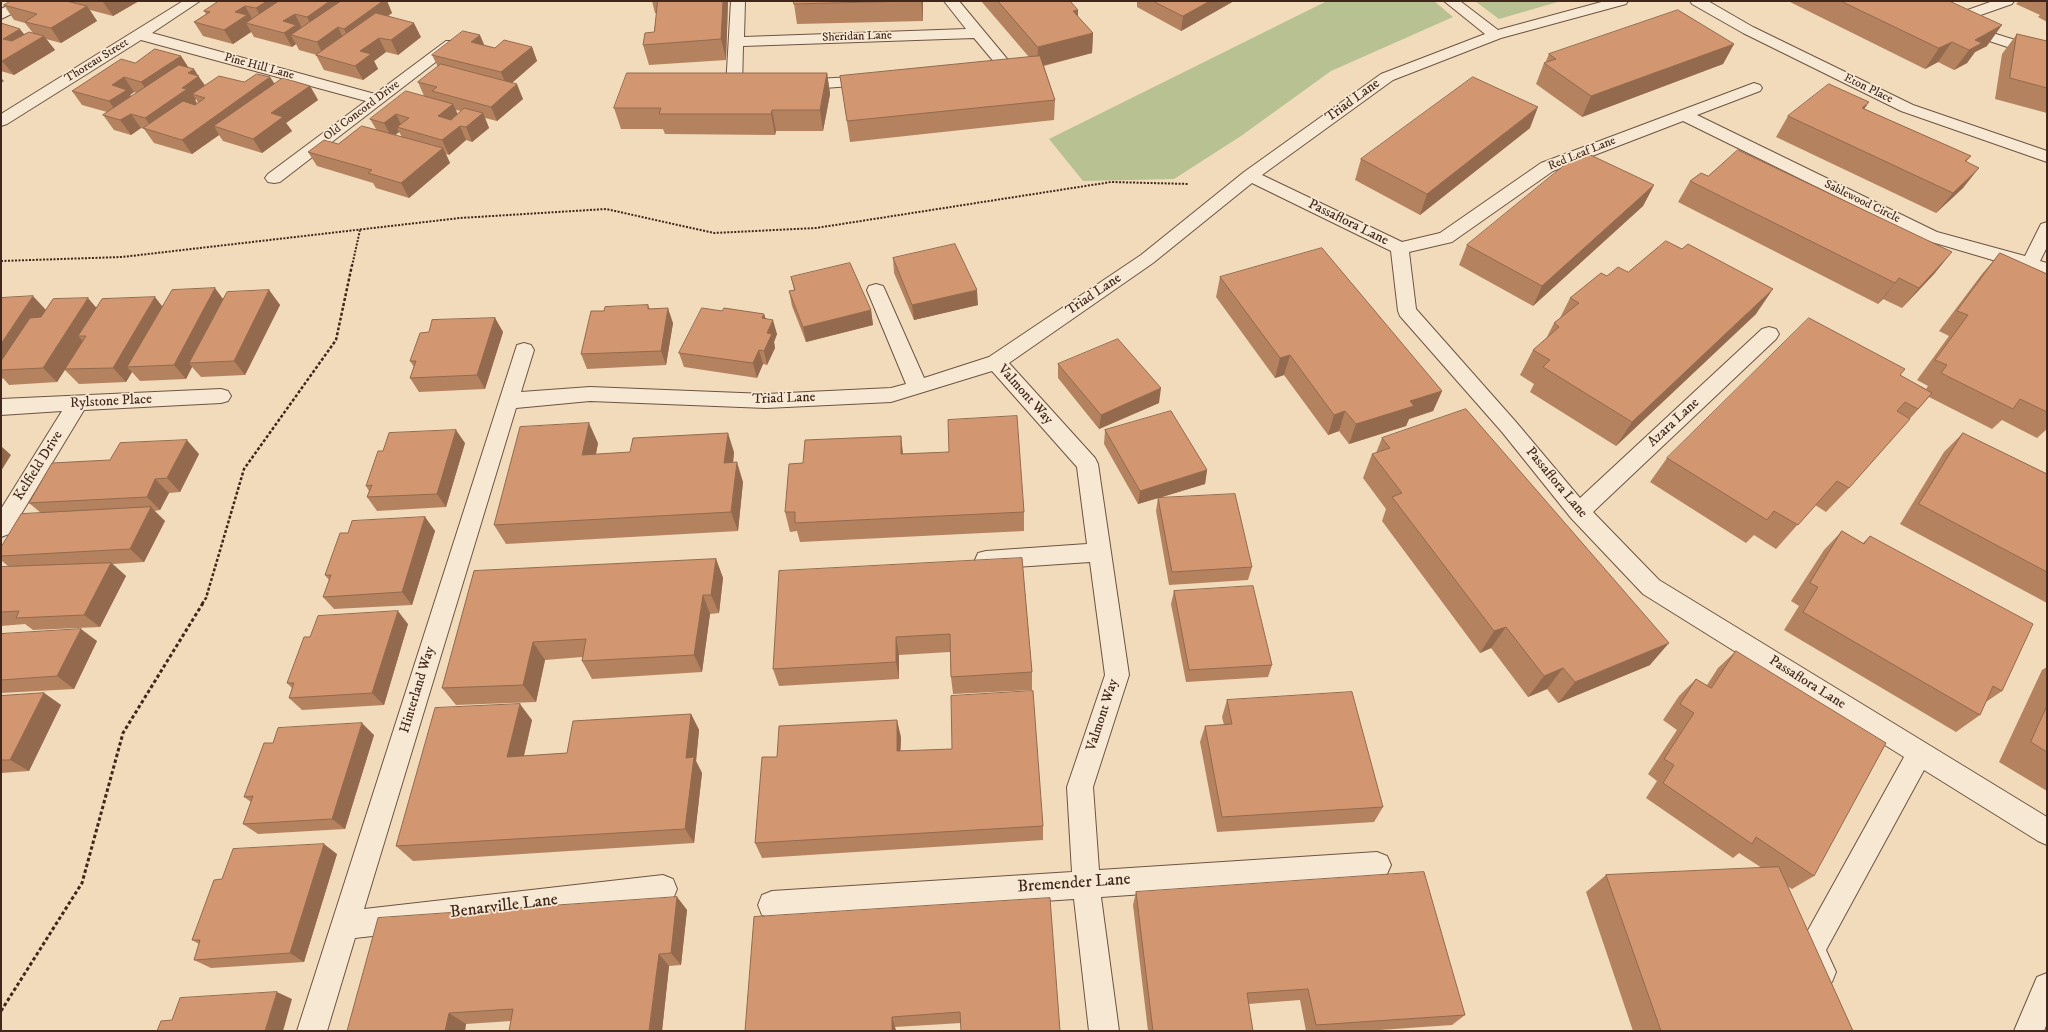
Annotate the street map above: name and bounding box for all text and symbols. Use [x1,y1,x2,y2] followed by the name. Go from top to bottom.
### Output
[822,29,892,45] street label: Sheridan Lane
[62,36,132,86] street label: Thoreau Street
[222,51,296,83] street label: Pine Hill Lane
[1841,71,1895,107] street label: Eton Place
[1323,76,1383,126] street label: Triad Lane
[321,78,403,144] street label: Old Concord Drive
[1546,134,1618,174] street label: Red Leaf Lane
[1822,177,1902,227] street label: Sablewood Circle
[1305,196,1391,250] street label: Passaflora Lane
[1063,270,1125,320] street label: Triad Lane
[994,362,1056,428] street label: Valmont Way
[752,390,816,408] street label: Triad Lane
[70,391,152,413] street label: Rylstone Place
[1645,395,1703,451] street label: Azara Lane
[11,428,67,504] street label: Kelfield Drive
[1522,444,1590,522] street label: Passaflora Lane
[397,645,439,735] street label: Hinterland Way
[1766,653,1848,713] street label: Passaflora Lane
[1083,677,1123,753] street label: Valmont Way
[1017,870,1131,898] street label: Bremender Lane
[449,890,559,924] street label: Benarville Lane

